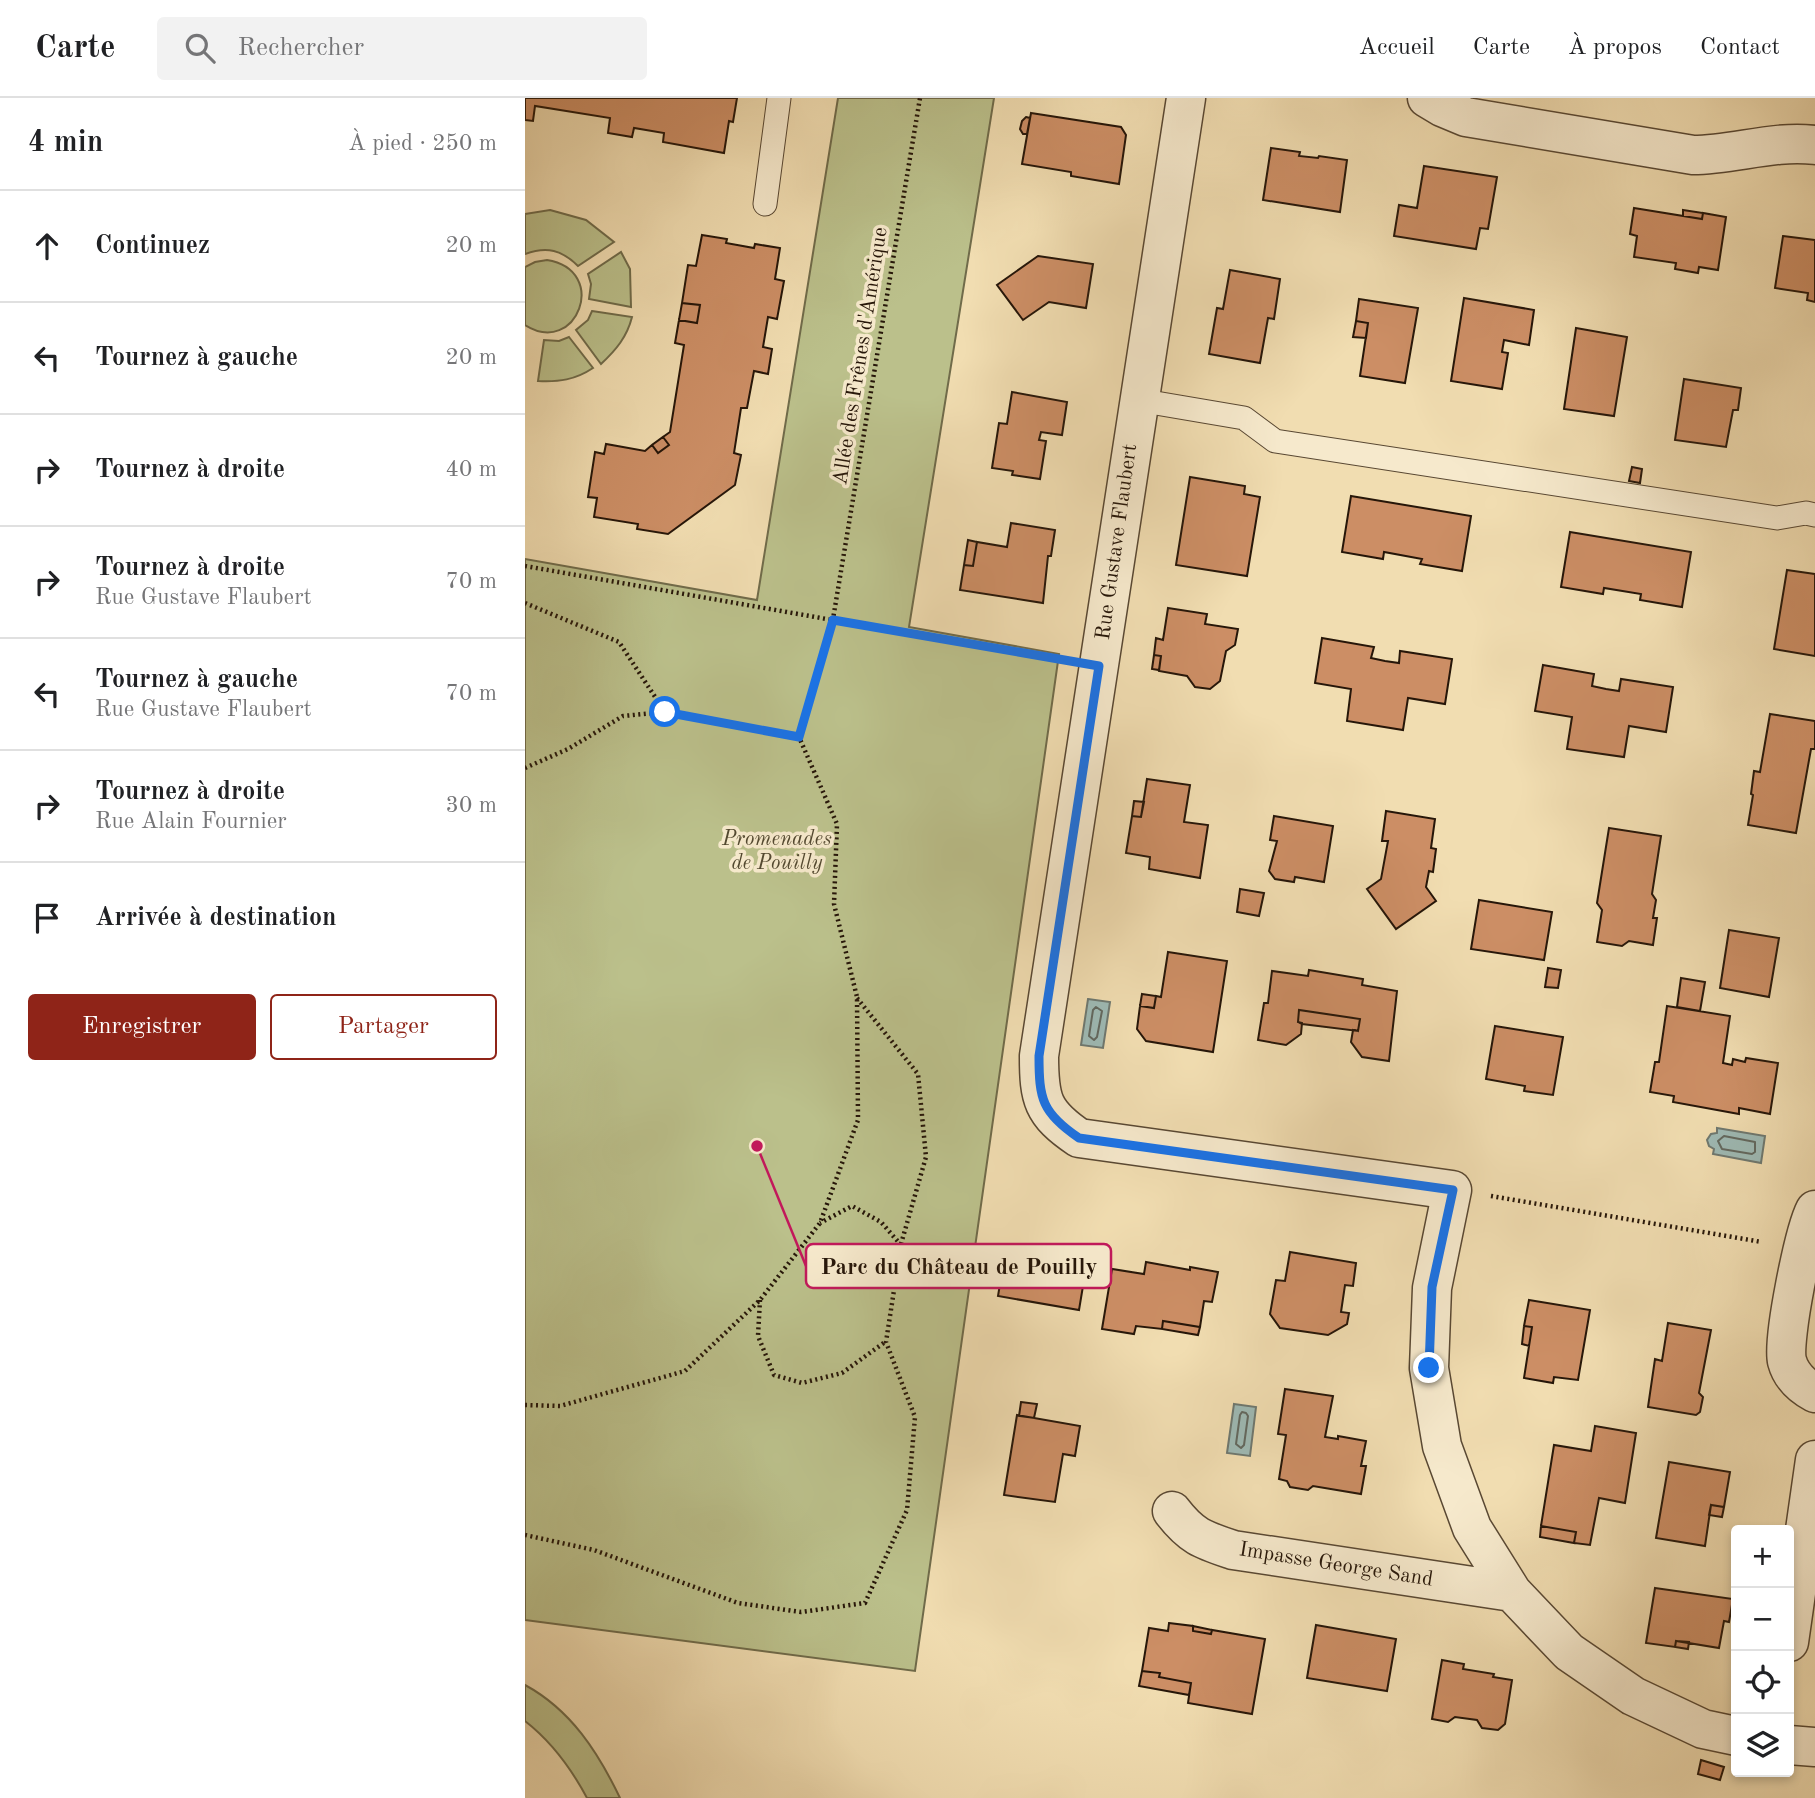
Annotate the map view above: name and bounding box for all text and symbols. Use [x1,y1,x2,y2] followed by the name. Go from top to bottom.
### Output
[157,17,647,80] search box
[181,29,219,67] icon: search
[35,32,115,65] text: Carte
[237,35,364,61] text: Rechercher
[1359,36,1435,60] text: Accueil
[1473,36,1530,60] text: Carte
[1568,36,1662,60] text: À propos
[1700,36,1780,60] text: Contact
[28,128,103,158] text: 4 min
[348,132,497,155] text: À pied · 250 m
[830,226,892,486] street label: Allée des Frênes d'Amérique
[28,227,66,265] icon: ahead
[95,233,210,259] text: Continuez
[446,234,497,257] text: 20 m
[28,339,66,377] icon: left
[95,345,298,371] text: Tournez à gauche
[446,346,497,369] text: 20 m
[1093,443,1141,641] street label: Rue Gustave Flaubert
[28,451,66,489] icon: right
[95,457,285,483] text: Tournez à droite
[446,458,497,481] text: 40 m
[95,555,285,581] text: Tournez à droite
[28,563,66,601] icon: right
[446,570,497,593] text: 70 m
[95,586,312,609] text: Rue Gustave Flaubert
[95,667,298,693] text: Tournez à gauche
[28,675,66,713] icon: left
[446,682,497,705] text: 70 m
[649,696,680,727] route start
[95,698,312,721] text: Rue Gustave Flaubert
[95,779,285,805] text: Tournez à droite
[28,787,66,825] icon: right
[446,794,497,817] text: 30 m
[95,810,287,833] text: Rue Alain Fournier
[721,829,832,874] park label: Promenades de Pouilly
[28,899,66,937] icon: arrive
[95,905,337,931] text: Arrivée à destination
[28,994,256,1060] button: Enregistrer
[270,994,497,1060] button: Partager
[806,1244,1111,1288] callout: Parc du Château de Pouilly
[820,1256,1098,1279] text: Parc du Château de Pouilly
[1413,1352,1444,1383] route end
[1731,1525,1794,1777] map controls
[1731,1525,1794,1588] button: +
[1237,1539,1435,1591] street label: Impasse George Sand
[1731,1588,1794,1651] button: −
[1731,1651,1794,1714] button: locate
[1731,1714,1794,1777] button: layers

